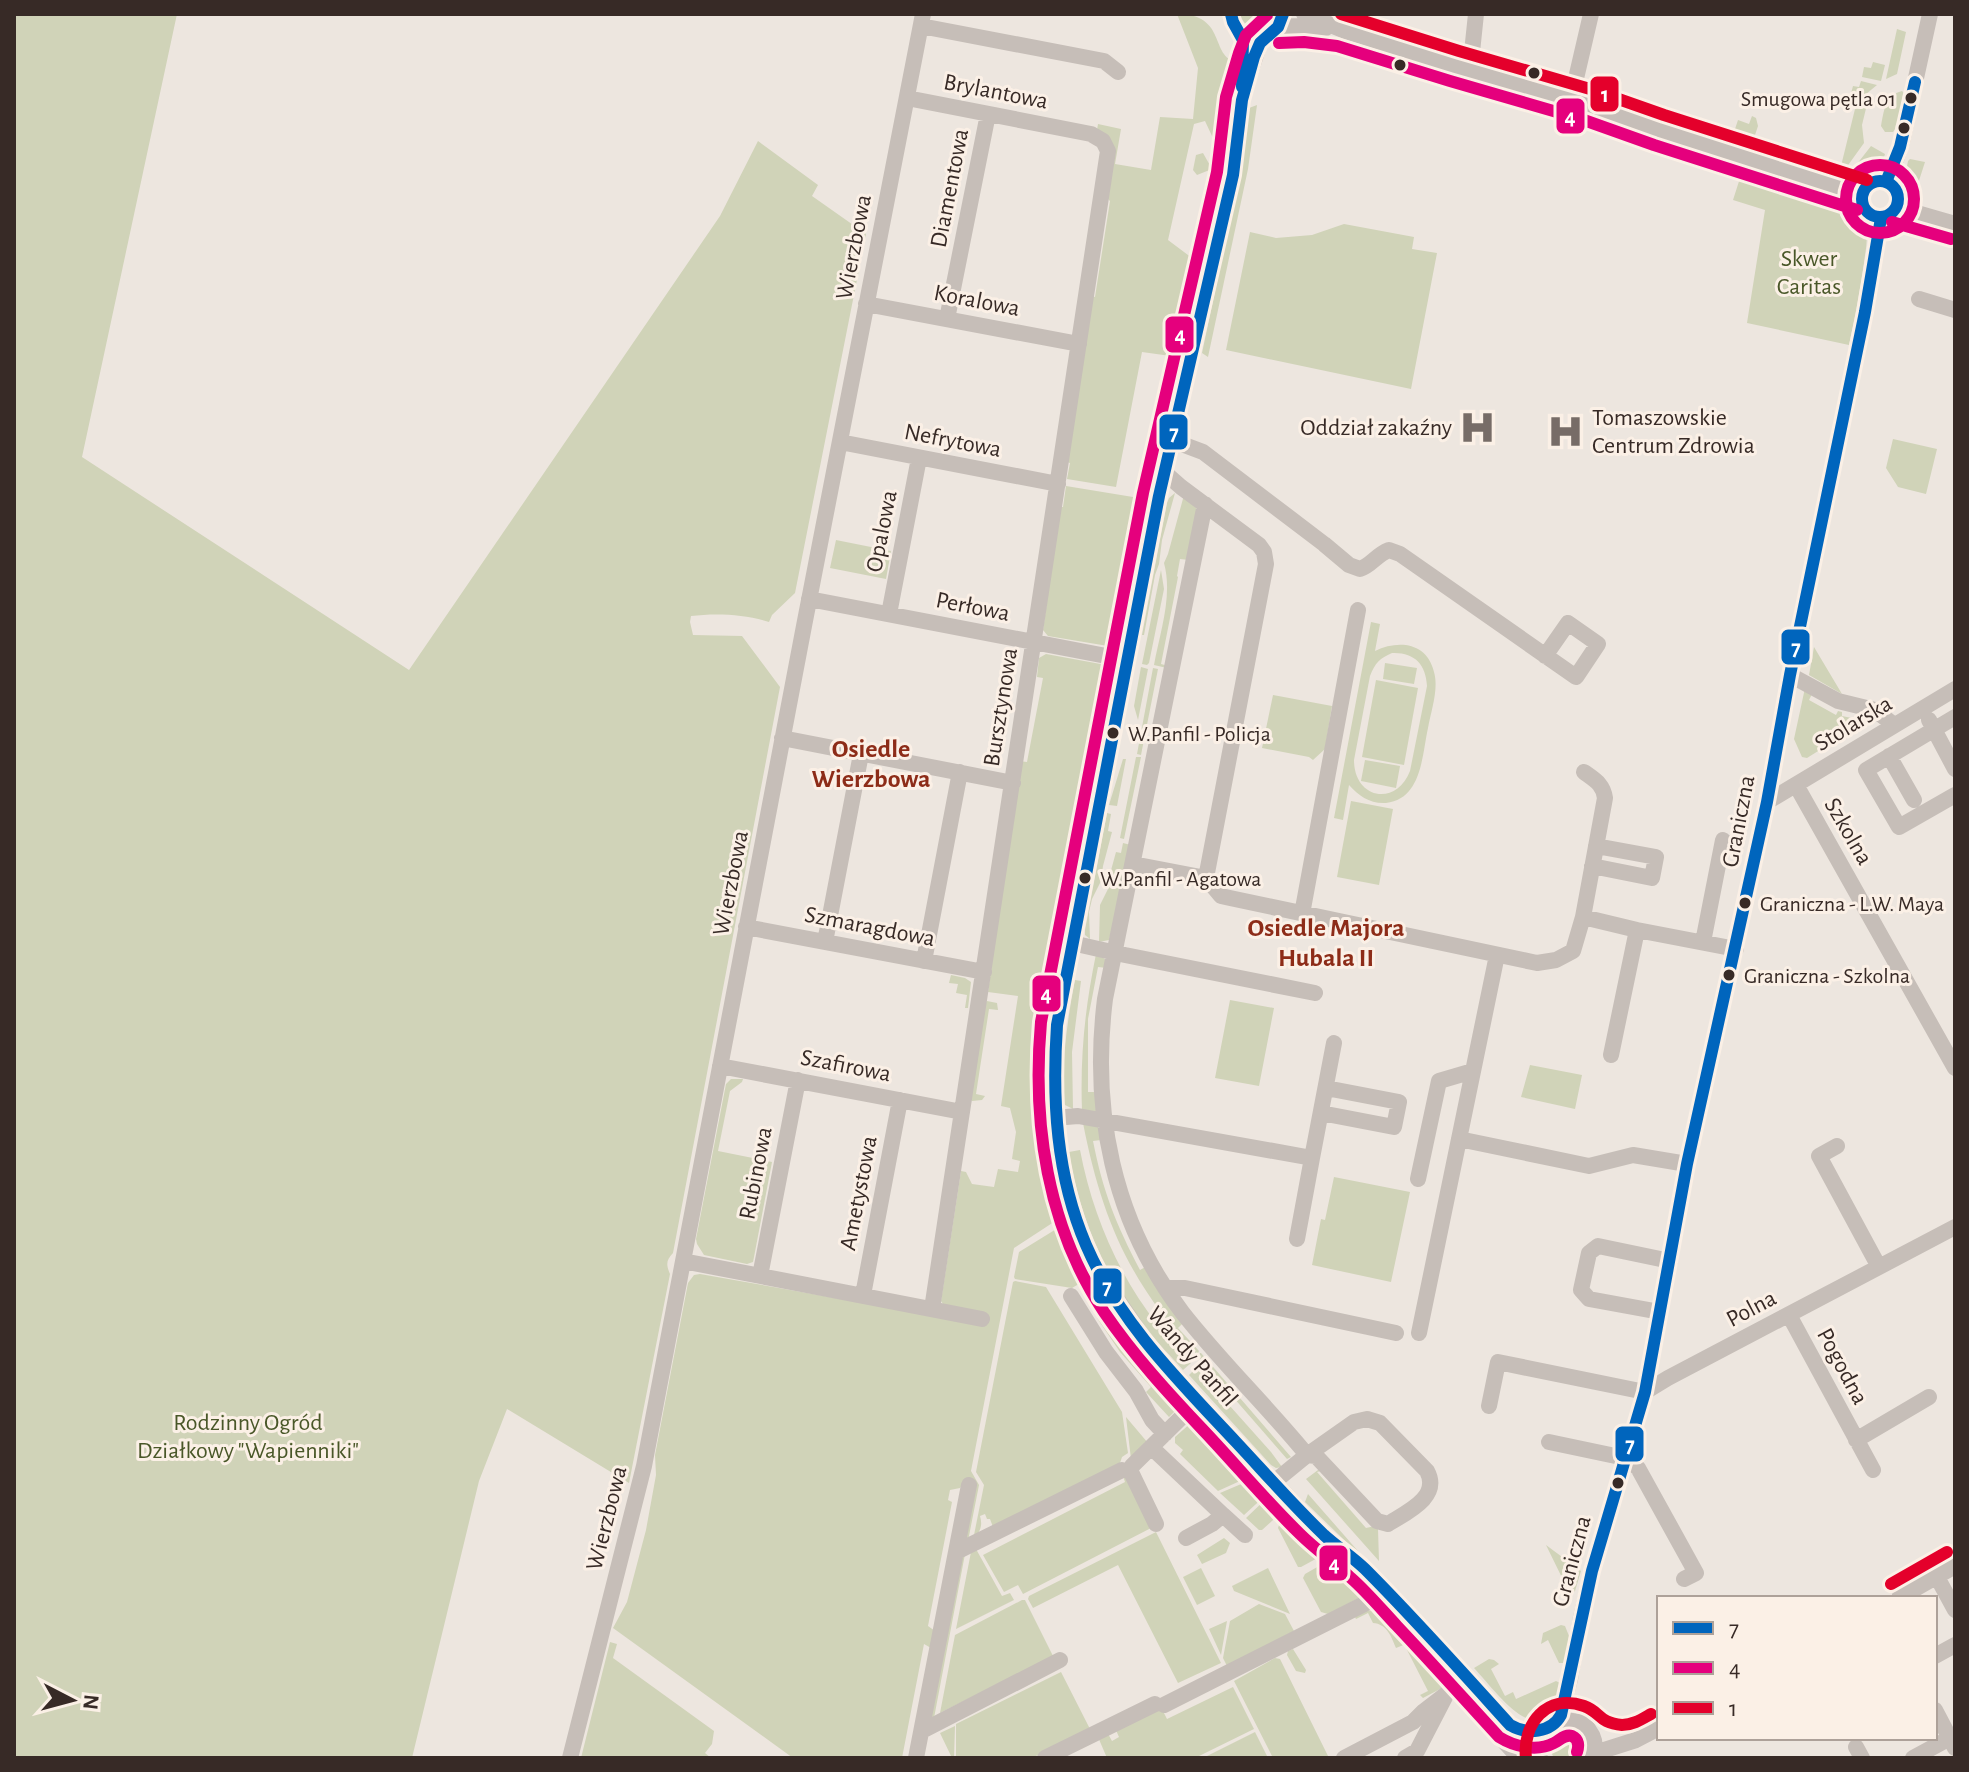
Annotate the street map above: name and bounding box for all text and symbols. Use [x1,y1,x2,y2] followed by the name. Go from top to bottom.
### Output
[1392,57,1408,73] unlabelled marker
[1526,65,1542,81] unlabelled marker
[942,70,1050,114] street label: Brylantowa
[1589,75,1620,113] line badge: 1
[1601,84,1609,106] text: 1
[1741,88,1896,110] place label: Smugowa pętla 01
[1903,90,1919,106] marker: Smugowa pętla 01
[1555,97,1586,135] line badge: 4
[1564,106,1576,128] text: 4
[1896,120,1912,136] unlabelled marker
[927,127,973,250] street label: Diamentowa
[832,193,876,302] street label: Wierzbowa
[1777,247,1841,299] park label: Skwer Caritas
[932,281,1022,321] street label: Koralowa
[1164,315,1195,354] line badge: 4
[1174,324,1186,346] text: 4
[1592,406,1755,458] place label: Tomaszowskie Centrum Zdrowia
[1459,408,1497,446] hospital icon: Oddział zakaźny
[1547,412,1585,450] hospital icon: Tomaszowskie Centrum Zdrowia
[1158,413,1189,451] line badge: 7
[1300,416,1452,440] place label: Oddział zakaźny
[902,420,1003,462] street label: Nefrytowa
[1169,422,1179,444] text: 7
[862,488,902,574] street label: Opalowa
[934,588,1012,626] street label: Perłowa
[1780,628,1811,666] line badge: 7
[1791,637,1801,659] text: 7
[980,646,1022,768] street label: Bursztynowa
[1811,692,1896,756] street label: Stolarska
[1128,723,1271,745] place label: W.Panfil - Policja
[1105,725,1121,741] marker: W.Panfil - Policja
[811,736,931,792] district label: Osiedle Wierzbowa
[1718,773,1760,869] street label: Graniczna
[1819,794,1877,869] street label: Szkolna
[709,829,753,938] street label: Wierzbowa
[1100,868,1261,890] place label: W.Panfil - Agatowa
[1077,870,1093,886] marker: W.Panfil - Agatowa
[1760,893,1944,915] place label: Graniczna - L.W. Maya
[1737,895,1753,911] marker: Graniczna - L.W. Maya
[803,903,937,951] street label: Szmaragdowa
[1248,915,1404,971] district label: Osiedle Majora Hubala II
[1744,965,1910,987] place label: Graniczna - Szkolna
[1721,967,1737,983] marker: Graniczna - Szkolna
[1031,974,1062,1013] line badge: 4
[1040,983,1052,1005] text: 4
[799,1045,893,1086] street label: Szafirowa
[735,1125,777,1222] street label: Rubinowa
[836,1134,882,1253] street label: Ametystowa
[1092,1267,1123,1305] line badge: 7
[1102,1276,1112,1298] text: 7
[1723,1286,1780,1332] street label: Polna
[1142,1302,1242,1411] street label: Wandy Panfil
[1812,1324,1872,1409] street label: Pogodna
[137,1411,359,1463] park label: Rodzinny Ogród Działkowy "Wapienniki"
[1614,1425,1645,1463] line badge: 7
[1625,1434,1635,1456] text: 7
[582,1464,632,1573] street label: Wierzbowa
[1610,1475,1626,1491] unlabelled marker
[1548,1513,1596,1609] street label: Graniczna
[1318,1544,1349,1582] line badge: 4
[1328,1553,1340,1575] text: 4
[1657,1596,1937,1740] legend
[1729,1617,1739,1641] text: 7
[1729,1657,1741,1681] text: 4
[32,1660,112,1740] north arrow
[79,1693,103,1711] text: N
[1729,1697,1737,1721] text: 1

